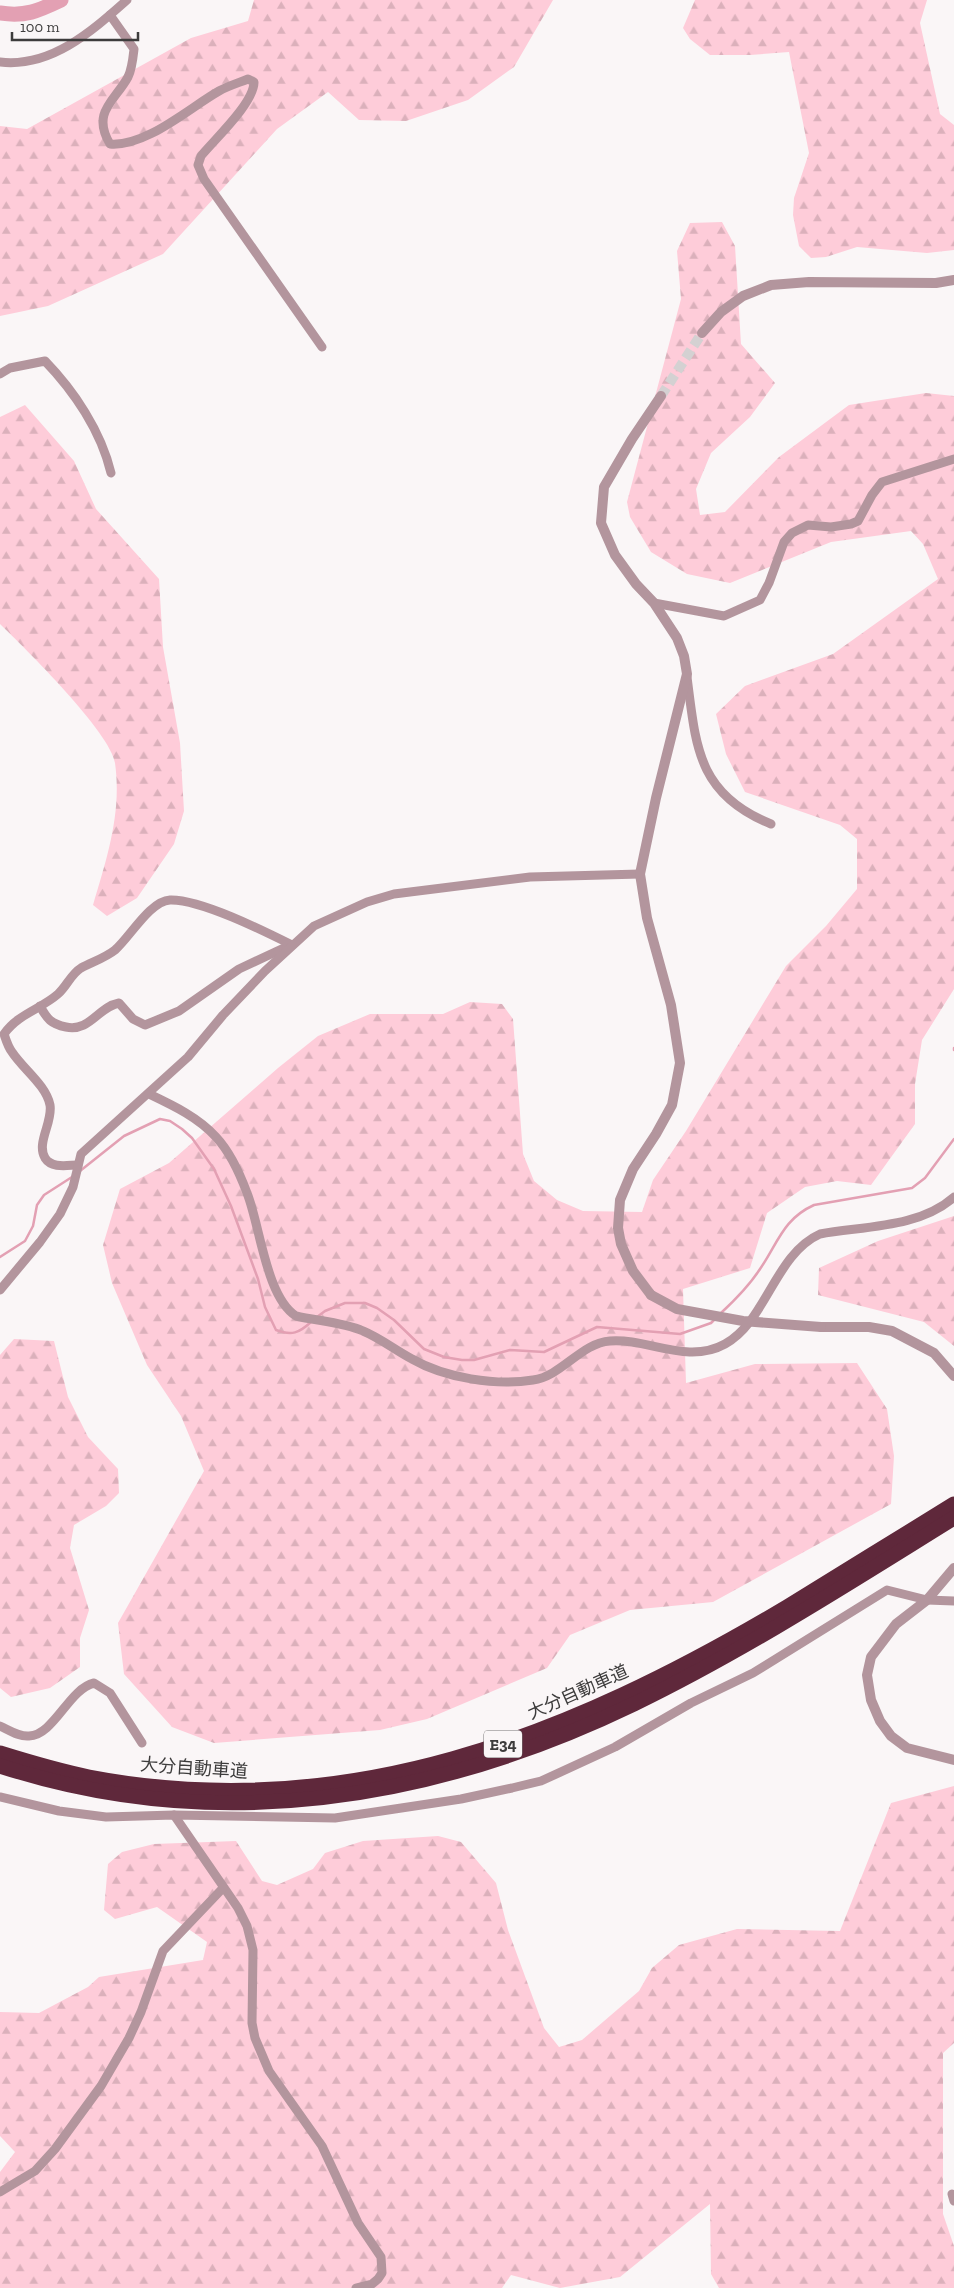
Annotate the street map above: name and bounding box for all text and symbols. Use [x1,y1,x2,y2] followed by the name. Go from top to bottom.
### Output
[12,10,139,42] scale bar
[20,18,59,36] text: 100 m
[524,1660,632,1724] street label: 大分自動車道
[484,1730,522,1758] road number: E34
[139,1753,249,1783] street label: 大分自動車道

